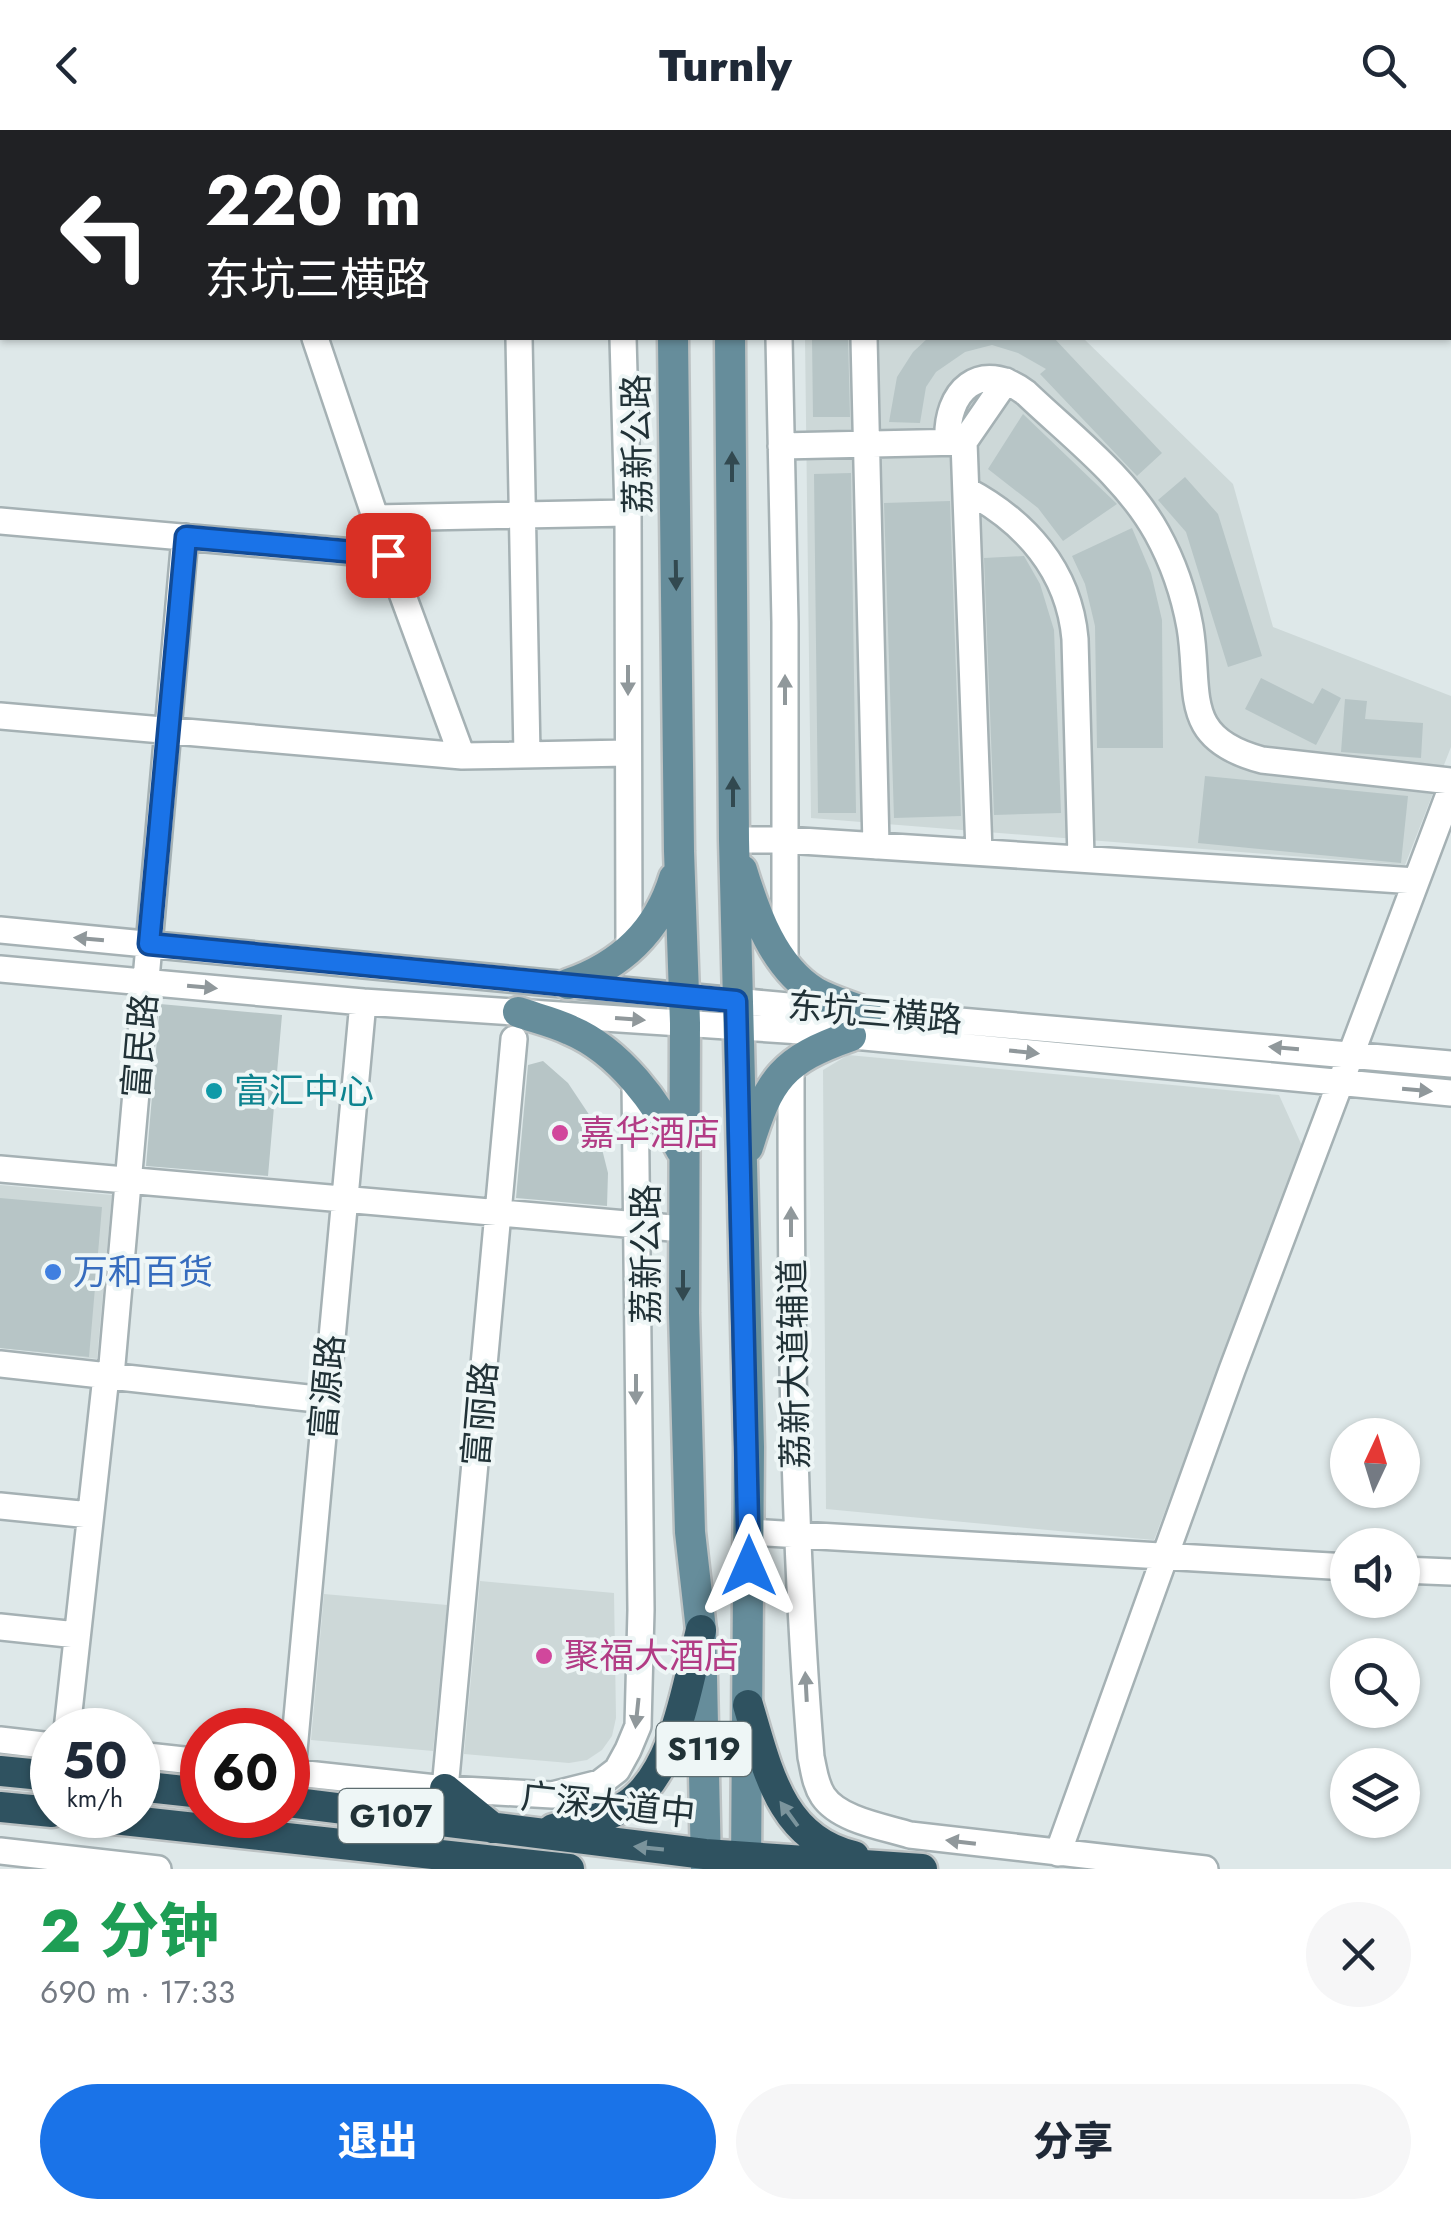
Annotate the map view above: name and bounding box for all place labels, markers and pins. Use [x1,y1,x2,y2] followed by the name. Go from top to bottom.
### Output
[346,513,431,598] pin
[234,1066,374,1116] place label: 富汇中心
[203,1080,225,1102] marker: 富汇中心
[580,1108,720,1158] place label: 嘉华酒店
[549,1122,571,1144] marker: 嘉华酒店
[73,1247,213,1297] place label: 万和百货
[42,1261,64,1283] marker: 万和百货
[564,1631,739,1681] place label: 聚福大酒店
[533,1645,555,1667] marker: 聚福大酒店

